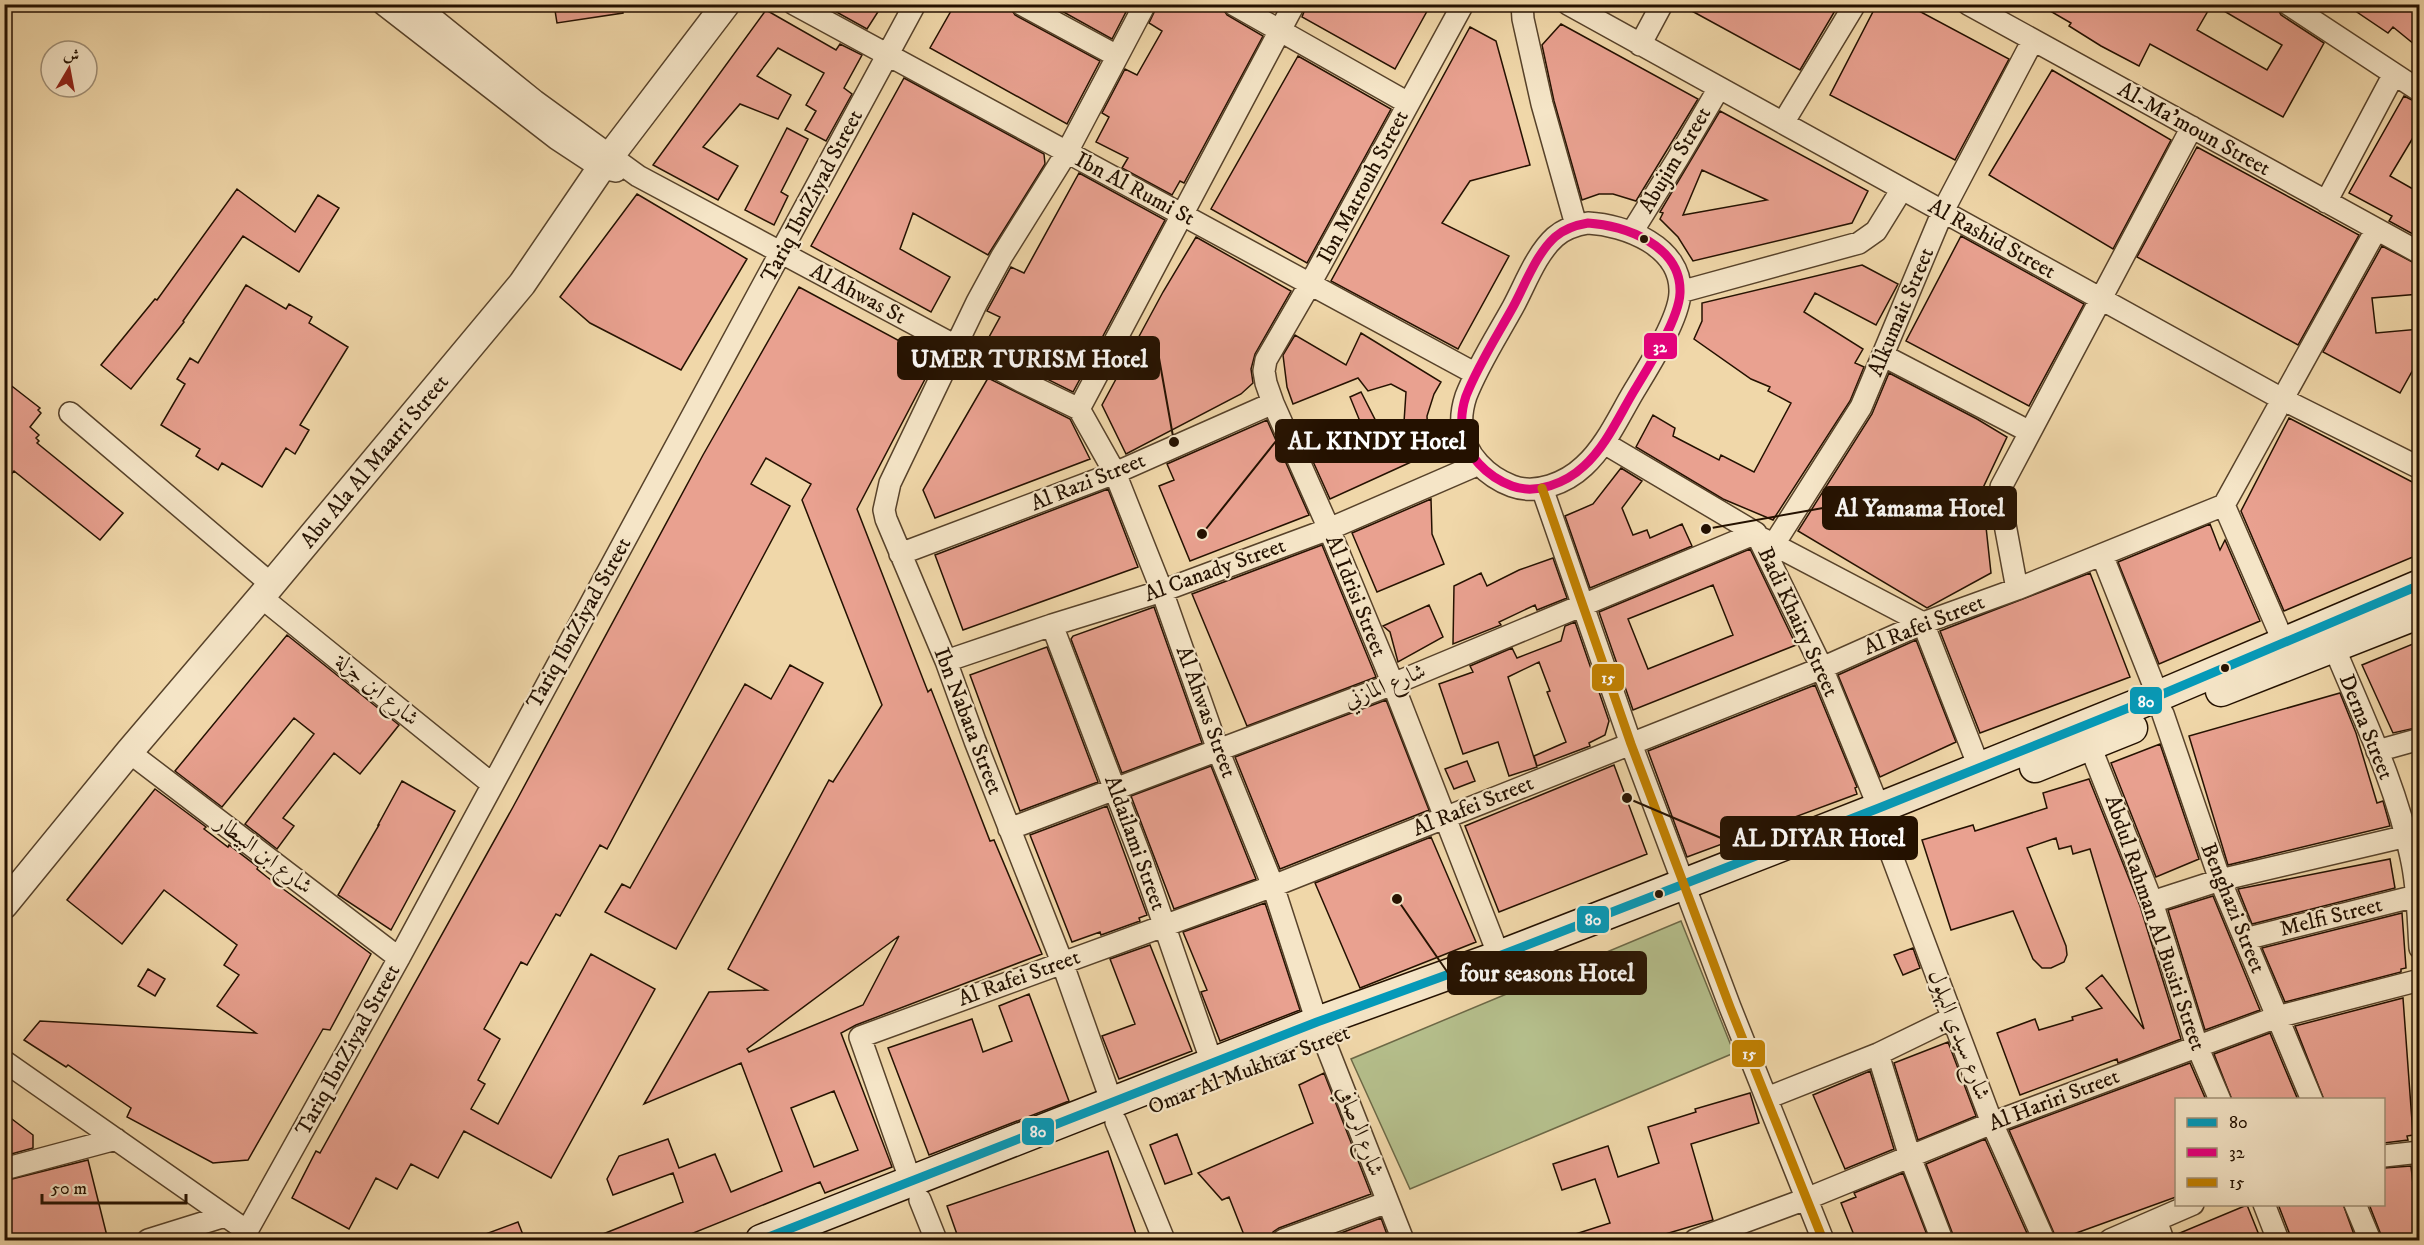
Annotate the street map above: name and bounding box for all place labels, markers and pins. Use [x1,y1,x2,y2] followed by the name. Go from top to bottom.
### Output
[1638,233,1650,245] unlabelled marker
[898,337,1159,379] callout: UMER TURISM Hotel
[1276,420,1478,462] callout: AL KINDY Hotel
[1823,487,2016,529] callout: Al Yamama Hotel
[2219,662,2231,674] unlabelled marker
[1721,817,1917,859] callout: AL DIYAR Hotel
[1653,888,1665,900] unlabelled marker
[1448,952,1646,994] callout: four seasons Hotel

